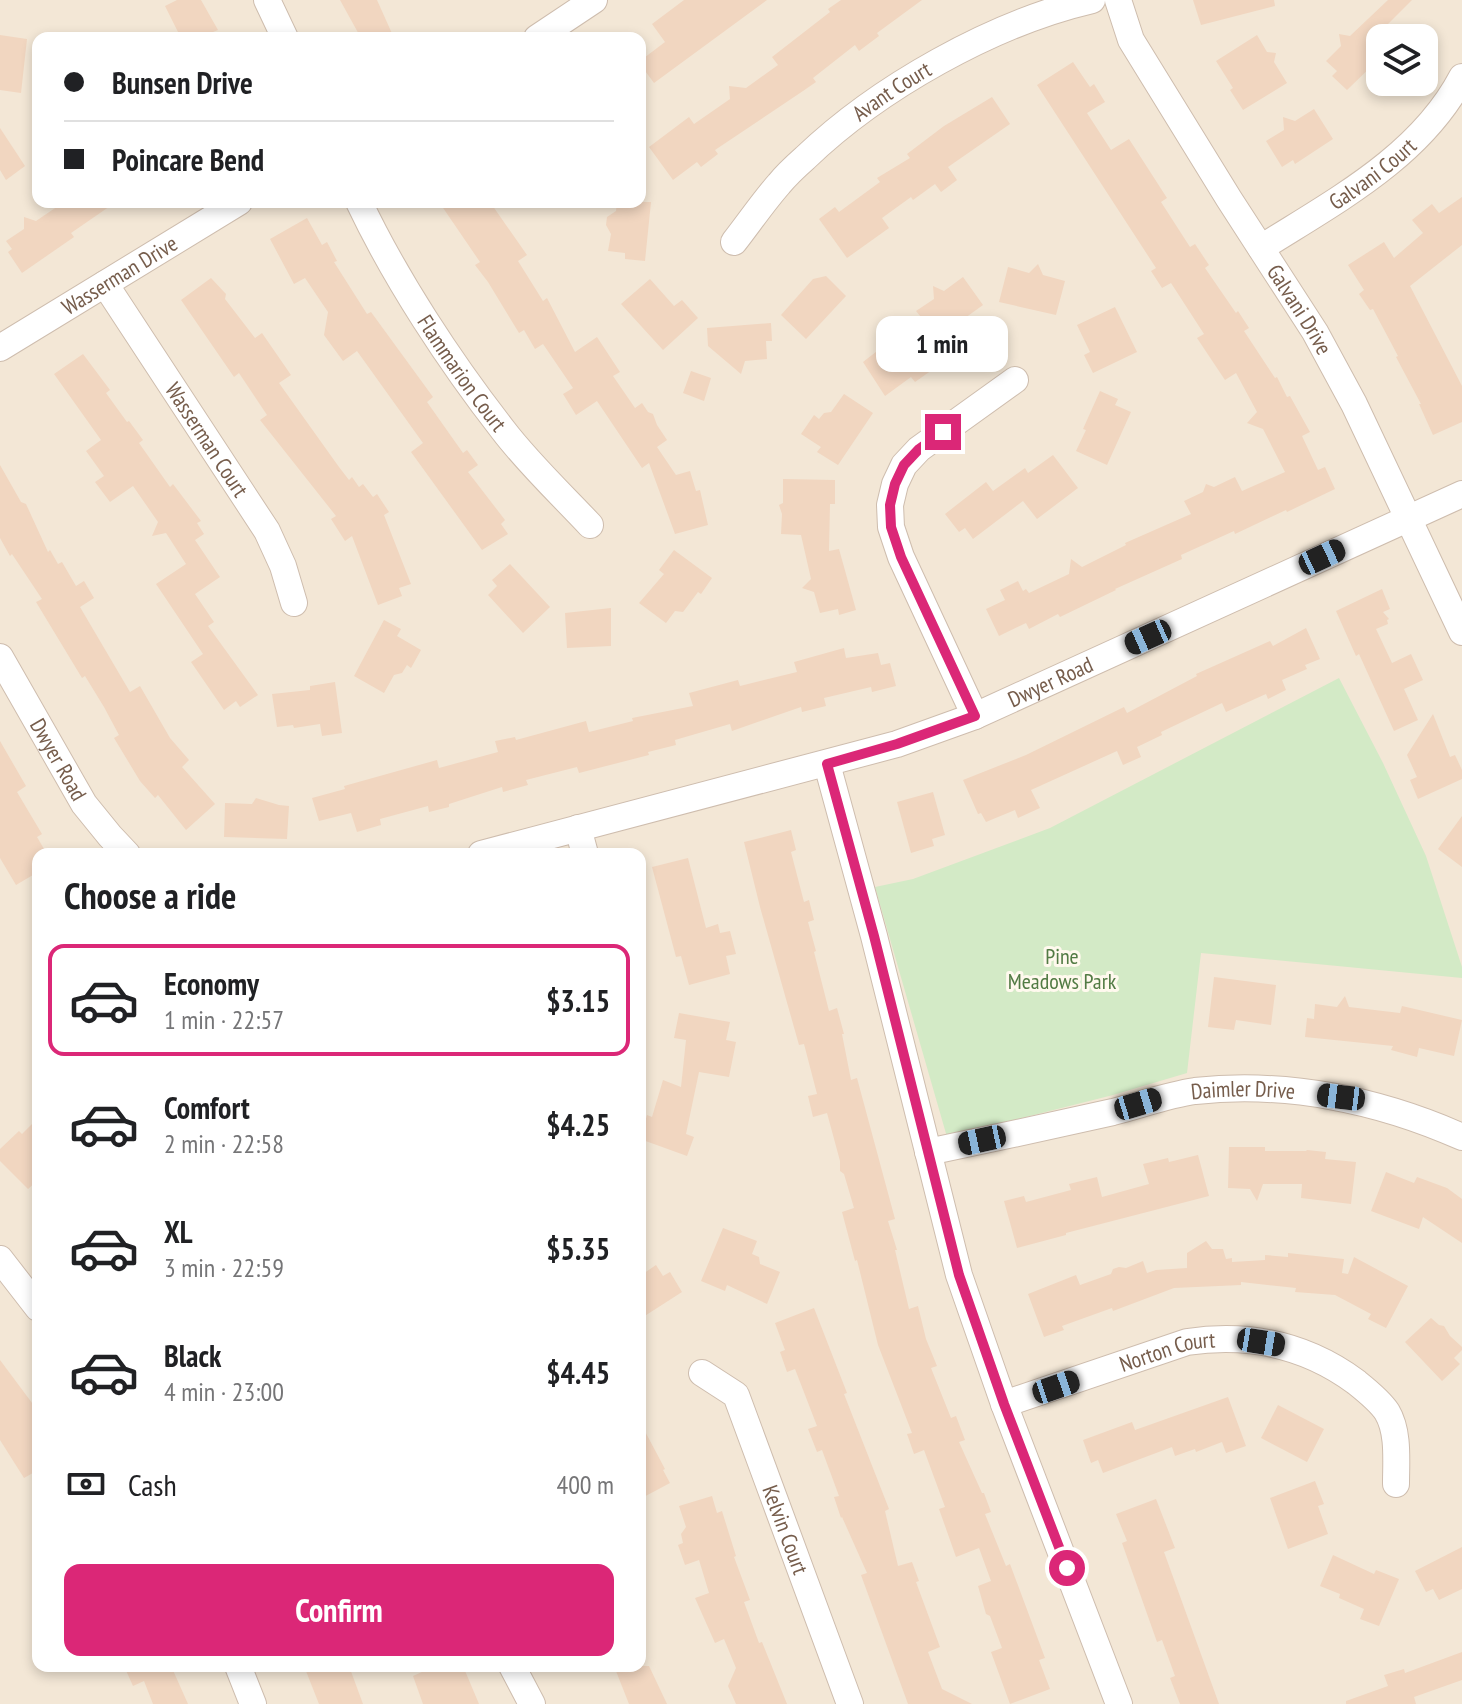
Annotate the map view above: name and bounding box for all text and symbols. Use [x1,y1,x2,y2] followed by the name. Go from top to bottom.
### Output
[1366,24,1438,96] map controls
[1366,24,1438,96] button: layers
[847,55,936,127] street label: Avant Court
[112,63,253,102] text: Bunsen Drive
[1324,132,1422,216] street label: Galvani Court
[112,140,264,179] text: Poincare Bend
[57,229,182,321] street label: Wasserman Drive
[1261,259,1338,359] street label: Galvani Drive
[411,309,513,437] street label: Flammarion Court
[877,316,1009,372] callout: 1 min
[916,327,968,360] text: 1 min
[159,377,255,502] street label: Wasserman Court
[925,414,961,450] route end
[1295,536,1349,578] car
[1121,616,1175,658] car
[1003,650,1097,713] street label: Dwyer Road
[24,713,93,806] street label: Dwyer Road
[64,872,236,919] text: Choose a ride
[1008,942,1117,995] park label: Pine Meadows Park
[68,964,140,1036] icon: car
[164,964,259,1003] text: Economy
[546,981,610,1020] text: $3.15
[164,1003,284,1036] text: 1 min · 22:57
[1189,1074,1296,1105] street label: Daimler Drive
[1316,1082,1366,1112] car
[1112,1086,1164,1122] car
[68,1088,140,1160] icon: car
[164,1088,250,1127] text: Comfort
[546,1105,610,1144] text: $4.25
[956,1123,1008,1157] car
[164,1127,284,1160] text: 2 min · 22:58
[68,1212,140,1284] icon: car
[164,1212,193,1251] text: XL
[546,1229,610,1268] text: $5.35
[164,1251,284,1284] text: 3 min · 22:59
[1116,1325,1216,1378] street label: Norton Court
[1235,1326,1287,1358] car
[68,1336,140,1408] icon: car
[164,1336,221,1375] text: Black
[546,1353,610,1392] text: $4.45
[1029,1368,1083,1406] car
[164,1375,284,1408] text: 4 min · 23:00
[64,1462,108,1506] icon: cash
[128,1465,177,1504] text: Cash
[556,1468,614,1501] text: 400 m
[756,1481,815,1578] street label: Kelvin Court
[1049,1550,1085,1586] route start
[64,1564,614,1656] button: Confirm

